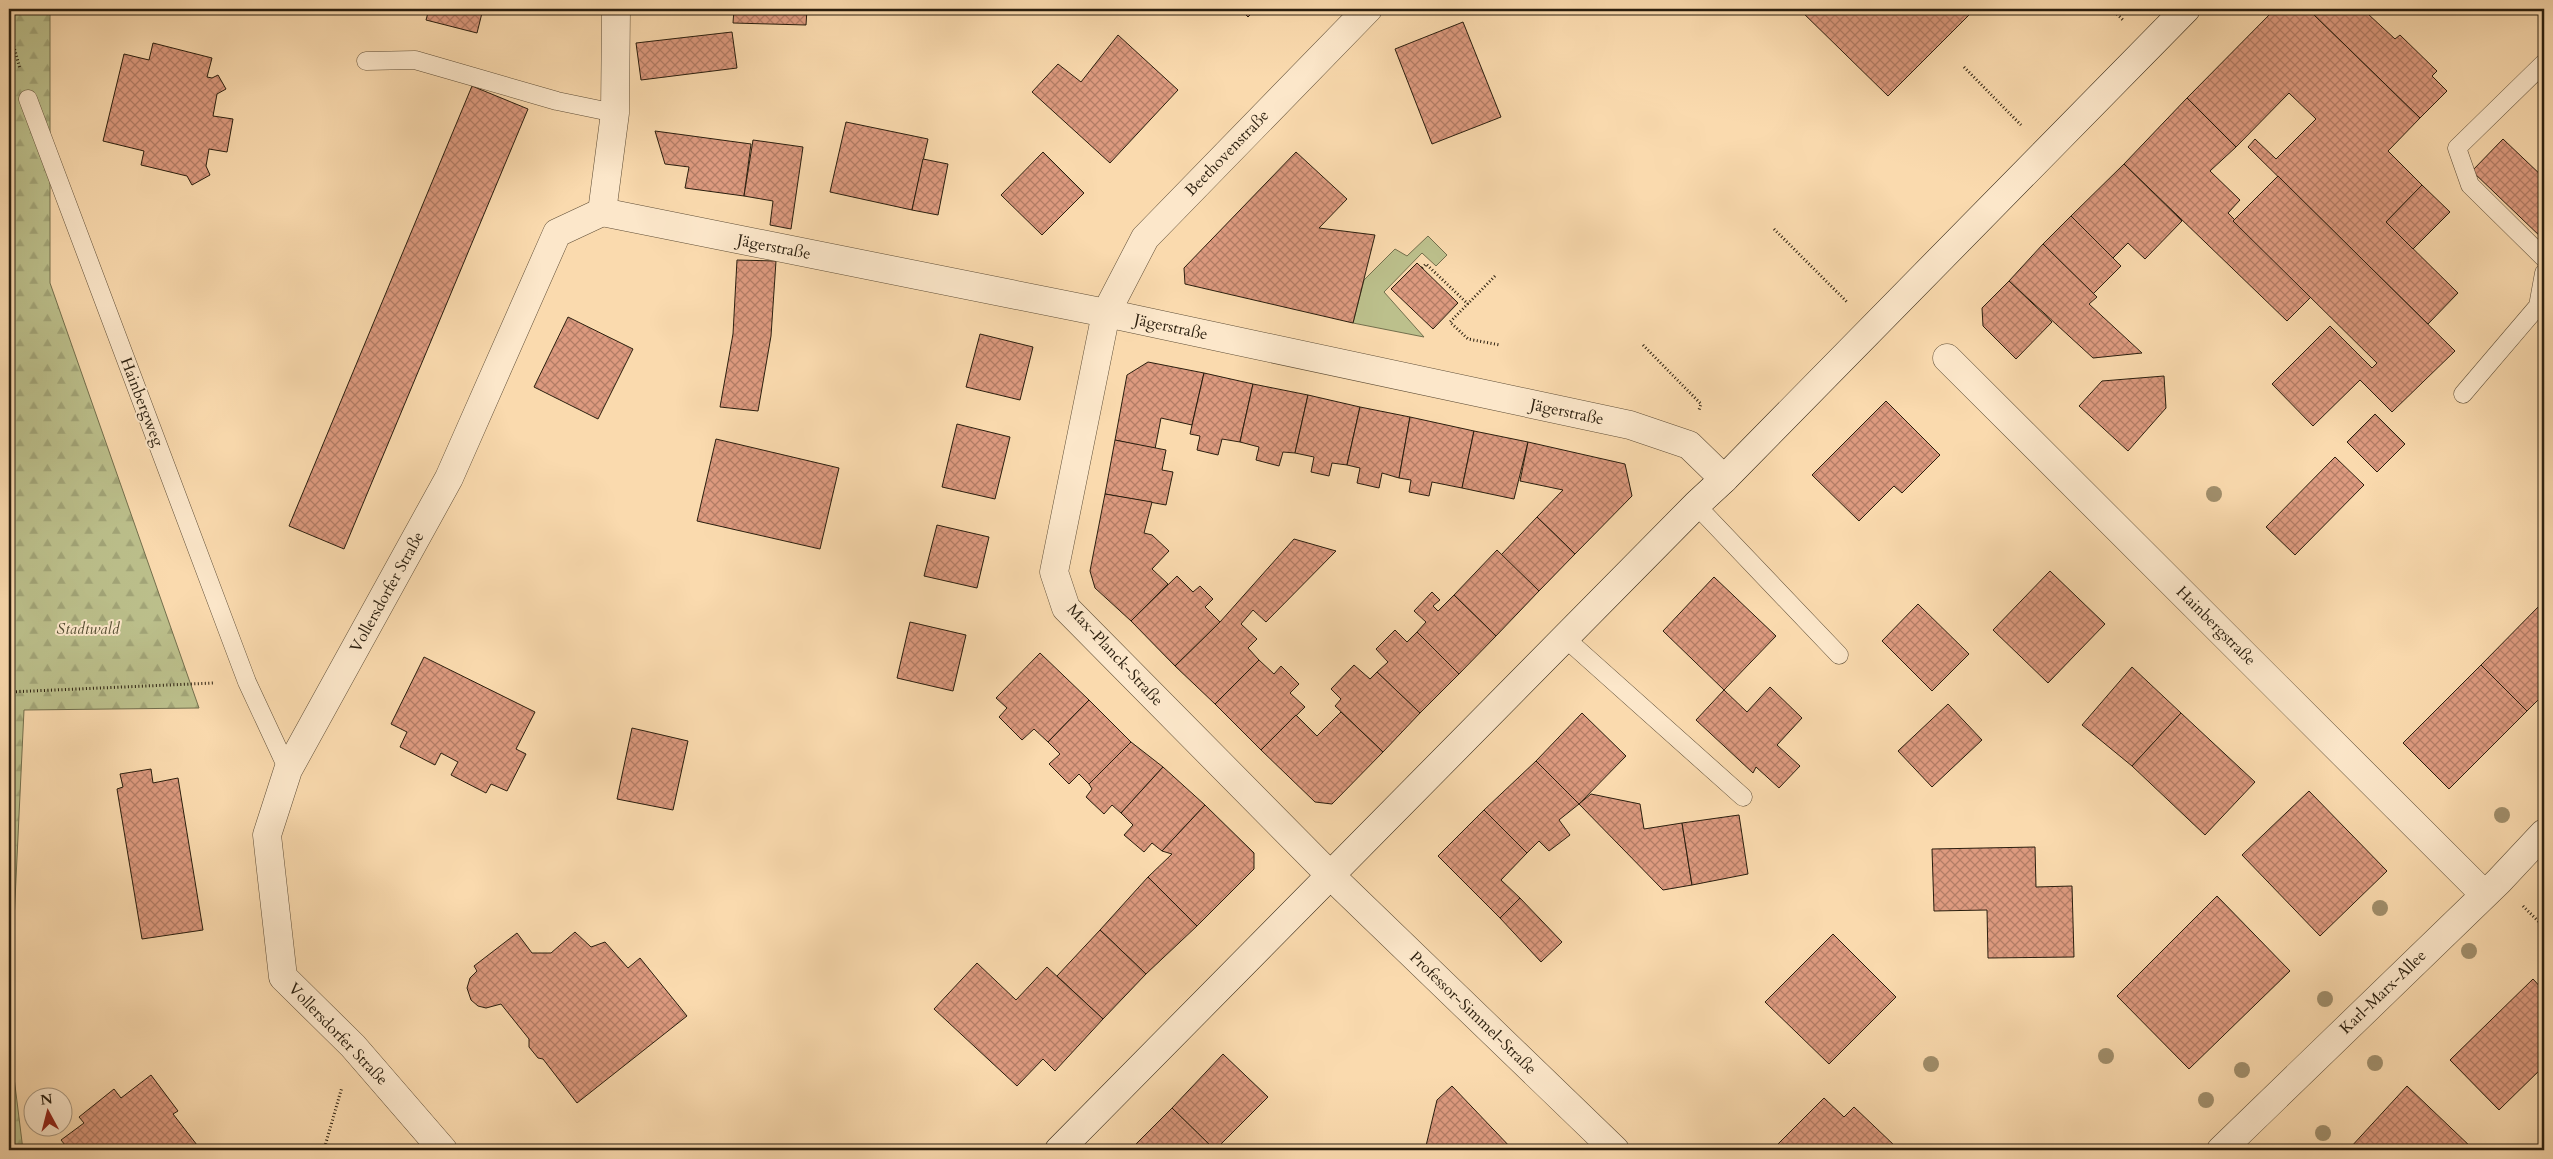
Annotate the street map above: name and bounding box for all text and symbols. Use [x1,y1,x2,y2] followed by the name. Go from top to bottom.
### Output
[1180,105,1274,201] street label: Beethovenstraße
[733,229,813,265] street label: Jägerstraße
[1130,308,1210,346] street label: Jägerstraße
[115,354,169,450] street label: Hainbergweg
[1526,393,1606,431] street label: Jägerstraße
[345,528,429,656] street label: Vollersdorfer Straße
[2171,581,2261,671] street label: Hainbergstraße
[1062,599,1168,711] street label: Max-Planck-Straße
[56,618,121,640] park label: Stadtwald
[2335,945,2431,1039] street label: Karl-Marx-Allee
[1405,946,1541,1080] street label: Professor-Simmel-Straße
[283,978,393,1090] street label: Vollersdorfer Straße
[22,1086,72,1136] north arrow
[39,1089,54,1110] text: N

